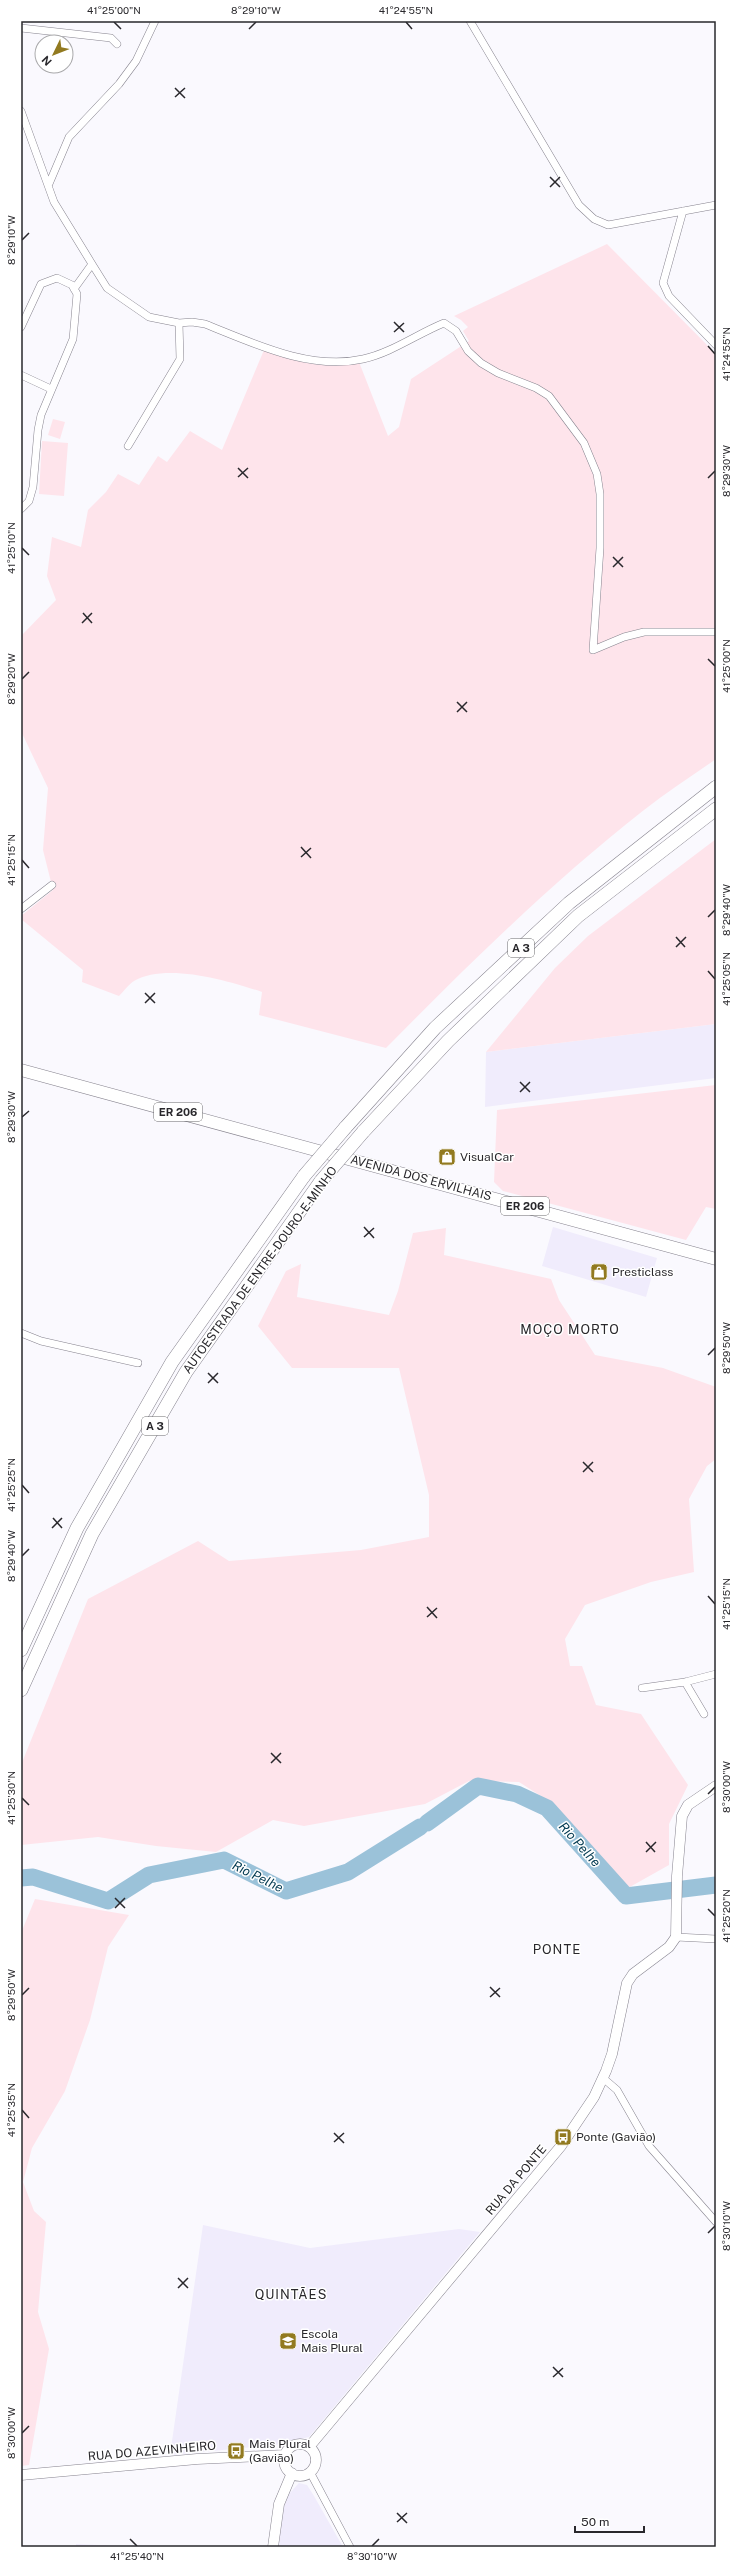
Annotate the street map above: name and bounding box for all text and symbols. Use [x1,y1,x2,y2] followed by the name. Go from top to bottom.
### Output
[87,4,141,16] text: 41°25'00"N
[231,4,281,16] text: 8°29'10"W
[379,4,433,16] text: 41°24'55"N
[34,34,74,74] north arrow
[39,54,54,68] text: N
[5,215,17,265] text: 8°29'10"W
[720,327,732,381] text: 41°24'55"N
[720,445,732,497] text: 8°29'30"W
[5,522,17,574] text: 41°25'10"N
[720,639,732,693] text: 41°25'00"N
[5,653,17,705] text: 8°29'20"W
[5,834,17,886] text: 41°25'15"N
[720,884,732,936] text: 8°29'40"W
[508,939,534,957] road number: A 3
[720,952,732,1006] text: 41°25'05"N
[5,1091,17,1143] text: 8°29'30"W
[154,1103,202,1121] road number: ER 206
[437,1147,457,1167] shop icon: VisualCar
[460,1150,514,1164] place label: VisualCar
[349,1152,493,1204] street label: AVENIDA DOS ERVILHAIS
[180,1164,340,1376] street label: AUTOESTRADA DE ENTRE-DOURO-E-MINHO
[501,1197,549,1215] road number: ER 206
[589,1262,609,1282] shop icon: Presticlass
[612,1265,673,1279] place label: Presticlass
[720,1321,732,1374] text: 8°29'50"W
[520,1322,620,1337] district label: MOÇO MORTO
[142,1417,168,1435] road number: A 3
[5,1458,17,1512] text: 41°25'25"N
[5,1530,17,1582] text: 8°29'40"W
[720,1578,732,1630] text: 41°25'15"N
[720,1761,732,1813] text: 8°30'00"W
[5,1771,17,1825] text: 41°25'30"N
[556,1819,604,1870] water label: Rio Pelhe
[230,1858,286,1895] water label: Rio Pelhe
[720,1889,732,1943] text: 41°25'20"N
[533,1942,581,1957] district label: PONTE
[5,1968,17,2021] text: 8°29'50"W
[5,2083,17,2137] text: 41°25'35"N
[553,2127,573,2147] bus stop icon: Ponte (Gavião)
[576,2130,656,2144] place label: Ponte (Gavião)
[483,2142,549,2218] street label: RUA DA PONTE
[720,2201,732,2251] text: 8°30'10"W
[255,2287,327,2302] district label: QUINTÃES
[301,2327,363,2355] place label: Escola Mais Plural
[278,2331,298,2351] school or university icon: Escola Mais Plural
[5,2407,17,2459] text: 8°30'00"W
[249,2437,311,2465] place label: Mais Plural (Gavião)
[87,2438,217,2464] street label: RUA DO AZEVINHEIRO
[226,2441,246,2461] bus stop icon: Mais Plural (Gavião)
[575,2508,644,2534] scale bar
[581,2515,609,2529] text: 50 m
[110,2550,164,2562] text: 41°25'40"N
[347,2550,397,2562] text: 8°30'10"W

